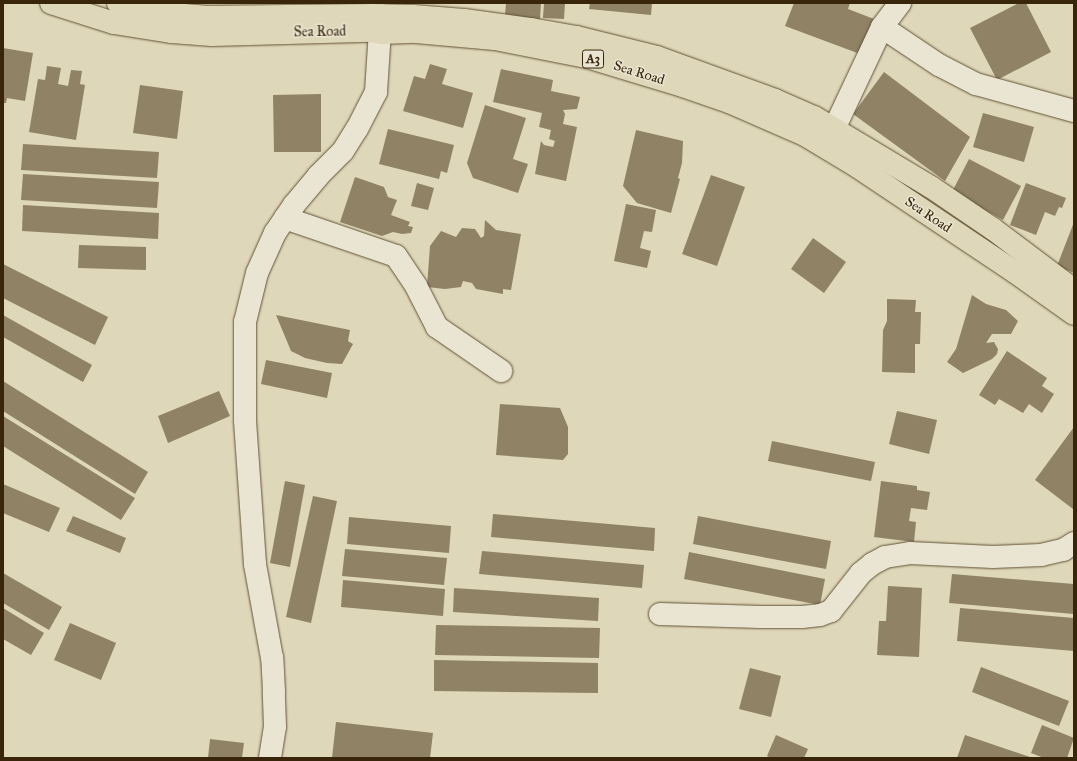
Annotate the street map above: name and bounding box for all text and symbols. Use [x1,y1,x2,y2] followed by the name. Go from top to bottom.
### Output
[294,23,346,41] street label: Sea Road
[582,48,604,70] road number: A3
[611,57,667,89] street label: Sea Road
[901,193,955,237] street label: Sea Road

